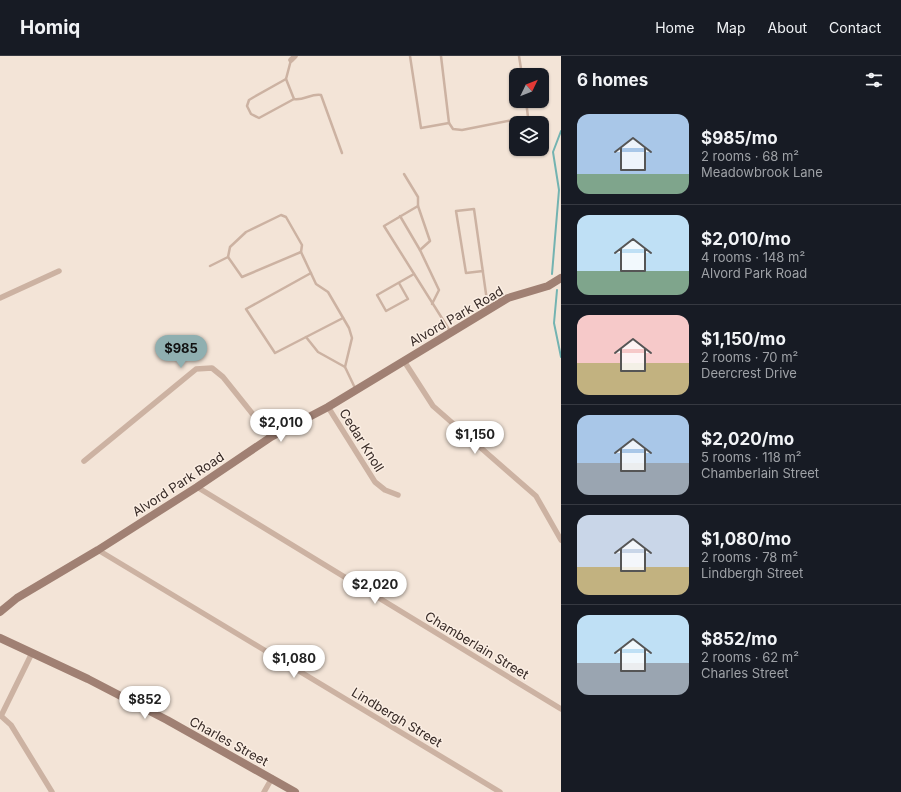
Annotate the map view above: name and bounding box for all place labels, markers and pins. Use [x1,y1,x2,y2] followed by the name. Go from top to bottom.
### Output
[157,335,205,369] pin: $985
[248,409,314,443] pin: $2,010
[442,421,508,455] pin: $1,150
[342,571,408,605] pin: $2,020
[261,645,327,679] pin: $1,080
[121,686,169,720] pin: $852

